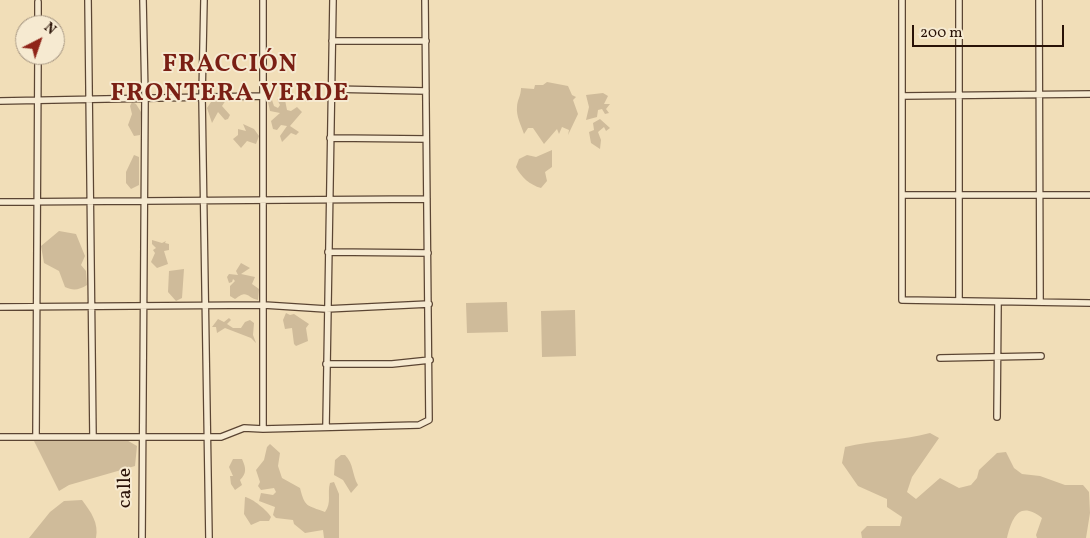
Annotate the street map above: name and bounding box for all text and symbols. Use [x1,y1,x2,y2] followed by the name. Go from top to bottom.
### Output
[15,15,65,65] north arrow
[915,15,1068,47] scale bar
[39,19,60,40] text: N
[920,23,963,44] text: 200 m
[109,51,351,110] district label: FRACCIÓN FRONTERA VERDE
[114,468,138,508] street label: calle

